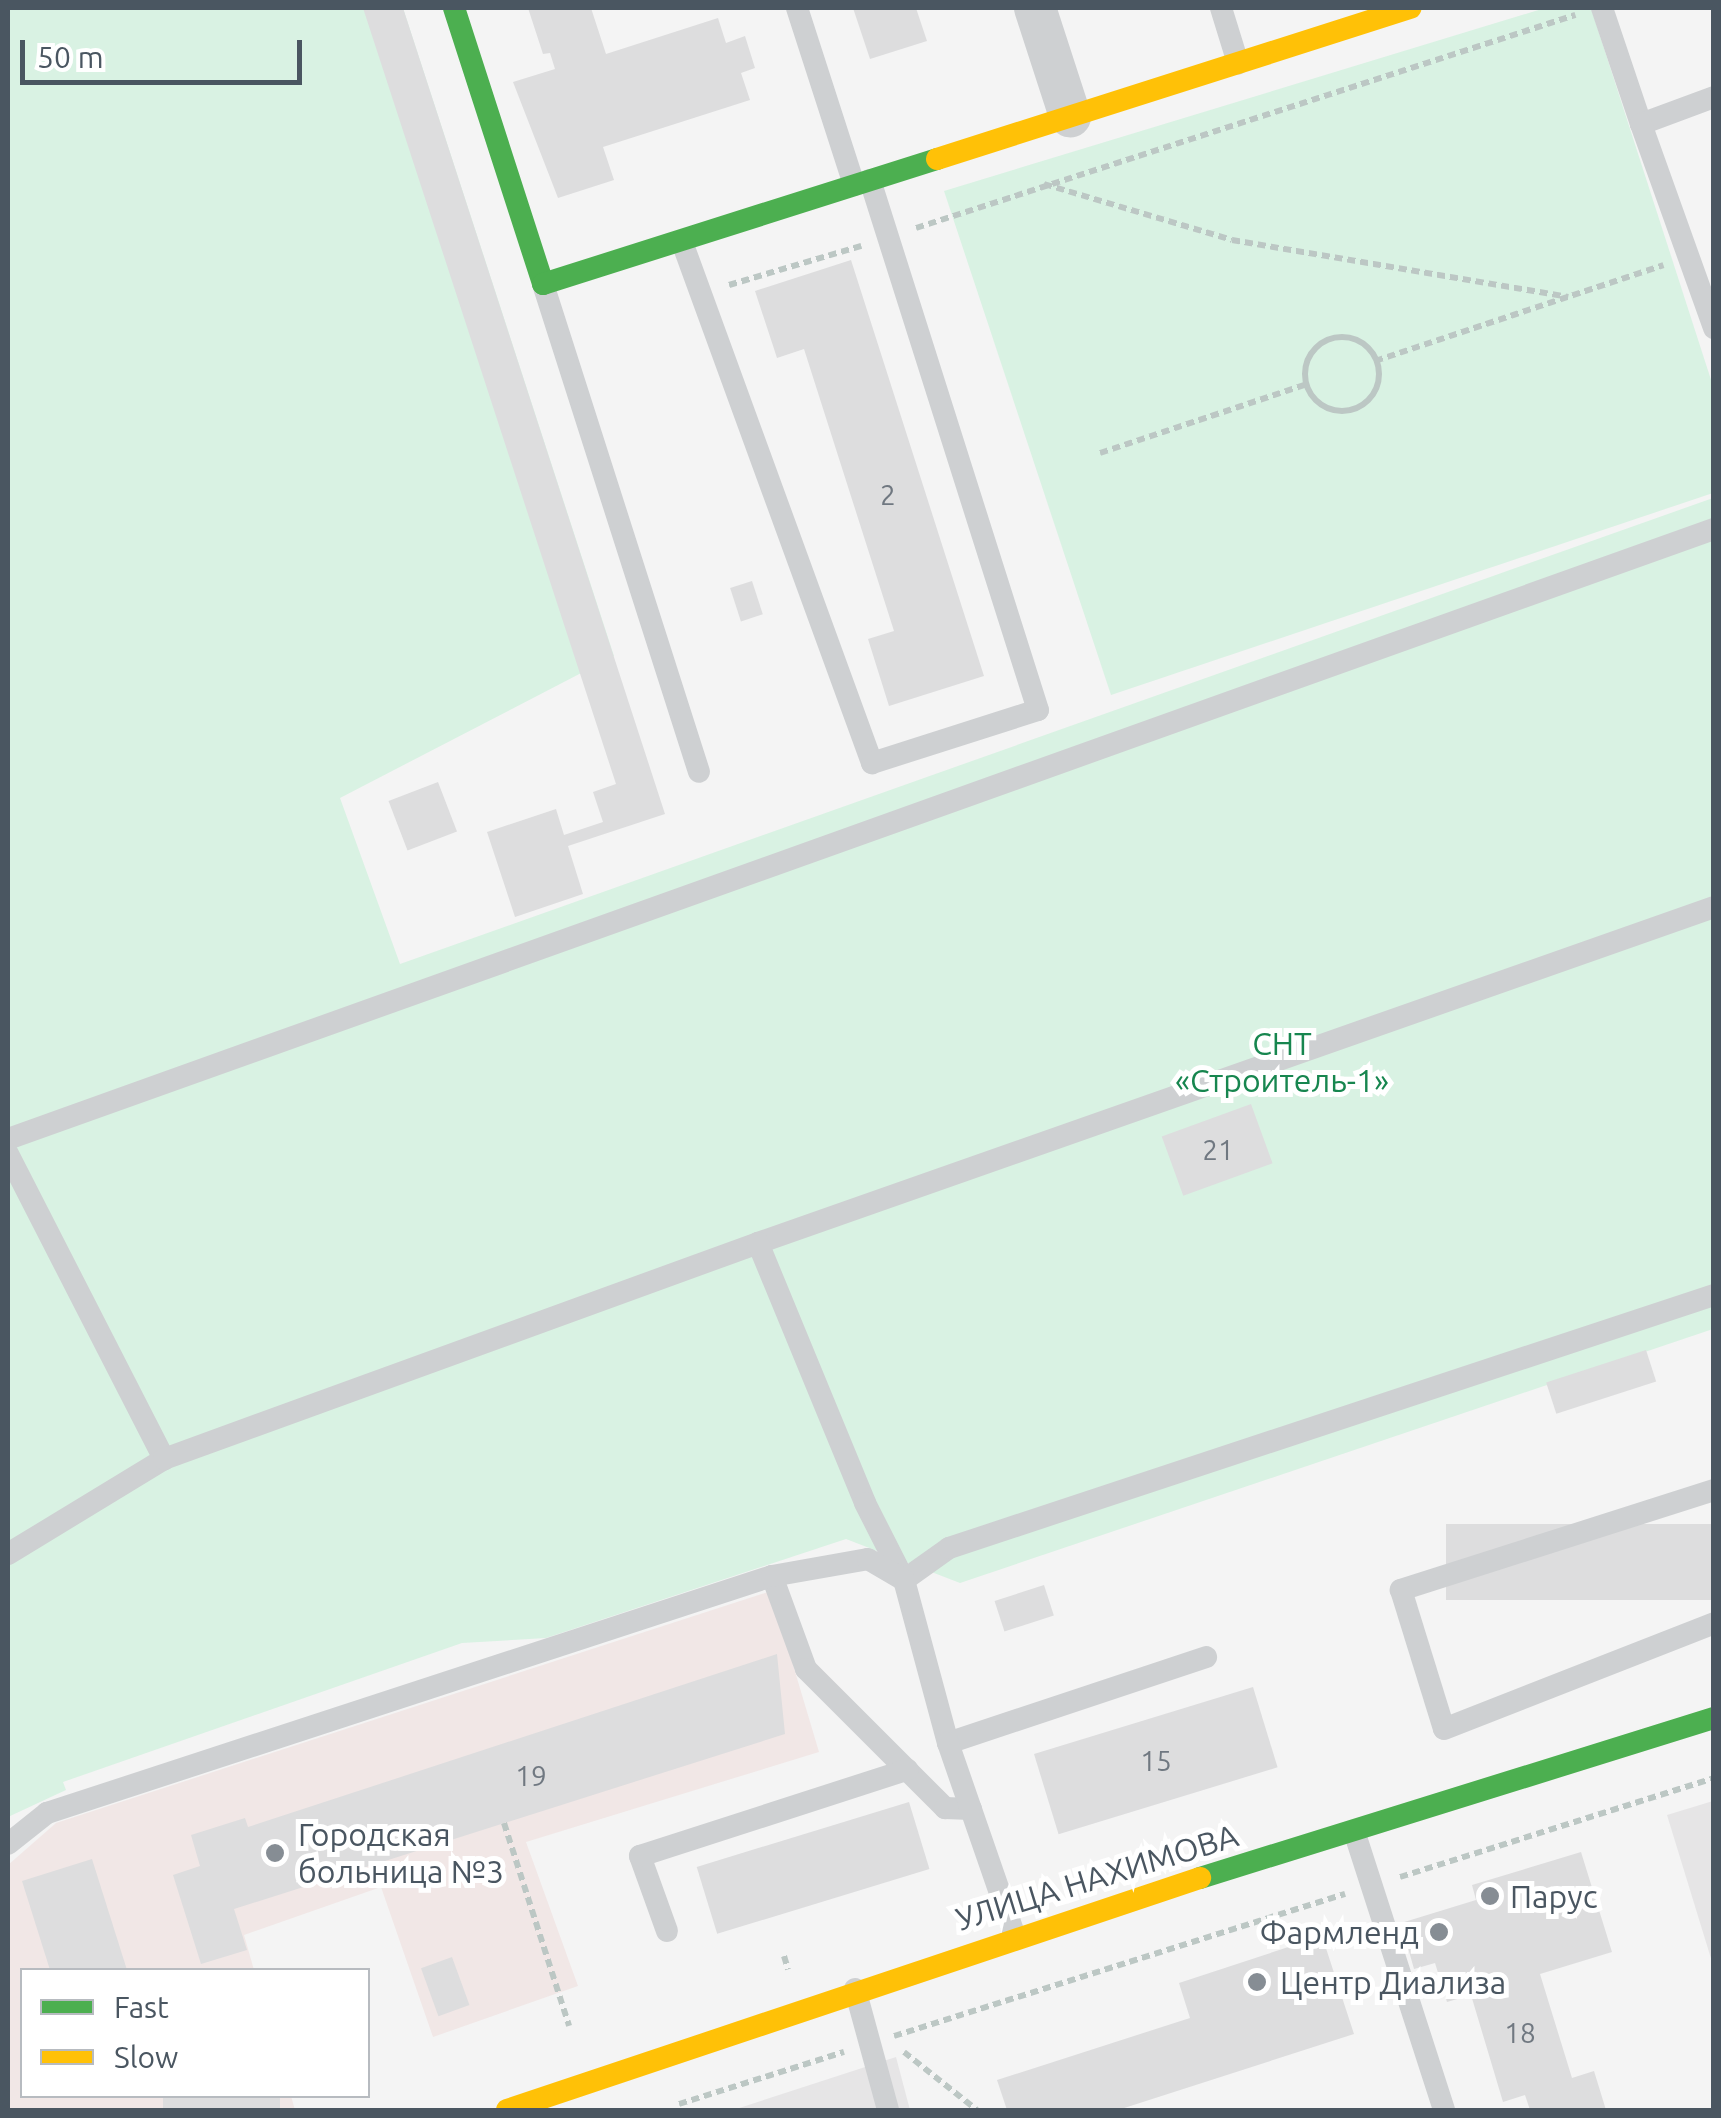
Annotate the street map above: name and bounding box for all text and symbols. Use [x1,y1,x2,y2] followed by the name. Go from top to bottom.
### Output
[25,20,308,82] scale bar
[37,40,104,74] text: 50 m
[880,478,896,512] house number: 2
[1175,1025,1389,1100] park label: СНТ «Строитель-1»
[1202,1133,1234,1167] house number: 21
[1140,1744,1172,1778] house number: 15
[515,1759,547,1793] house number: 19
[298,1816,504,1891] place label: Городская больница №3
[951,1816,1243,1938] street label: УЛИЦА НАХИМОВА
[262,1840,288,1866] marker: Городская больница №3
[1510,1877,1598,1915] place label: Парус
[1479,1885,1501,1907] marker: Парус
[1259,1913,1419,1951] place label: Фармленд
[1428,1921,1450,1943] marker: Фармленд
[1280,1963,1506,2001] place label: Центр Диализа
[20,1968,370,2098] legend
[1244,1969,1270,1995] marker: Центр Диализа
[114,1990,169,2024] text: Fast
[1504,2016,1536,2050] house number: 18
[114,2040,178,2074] text: Slow

